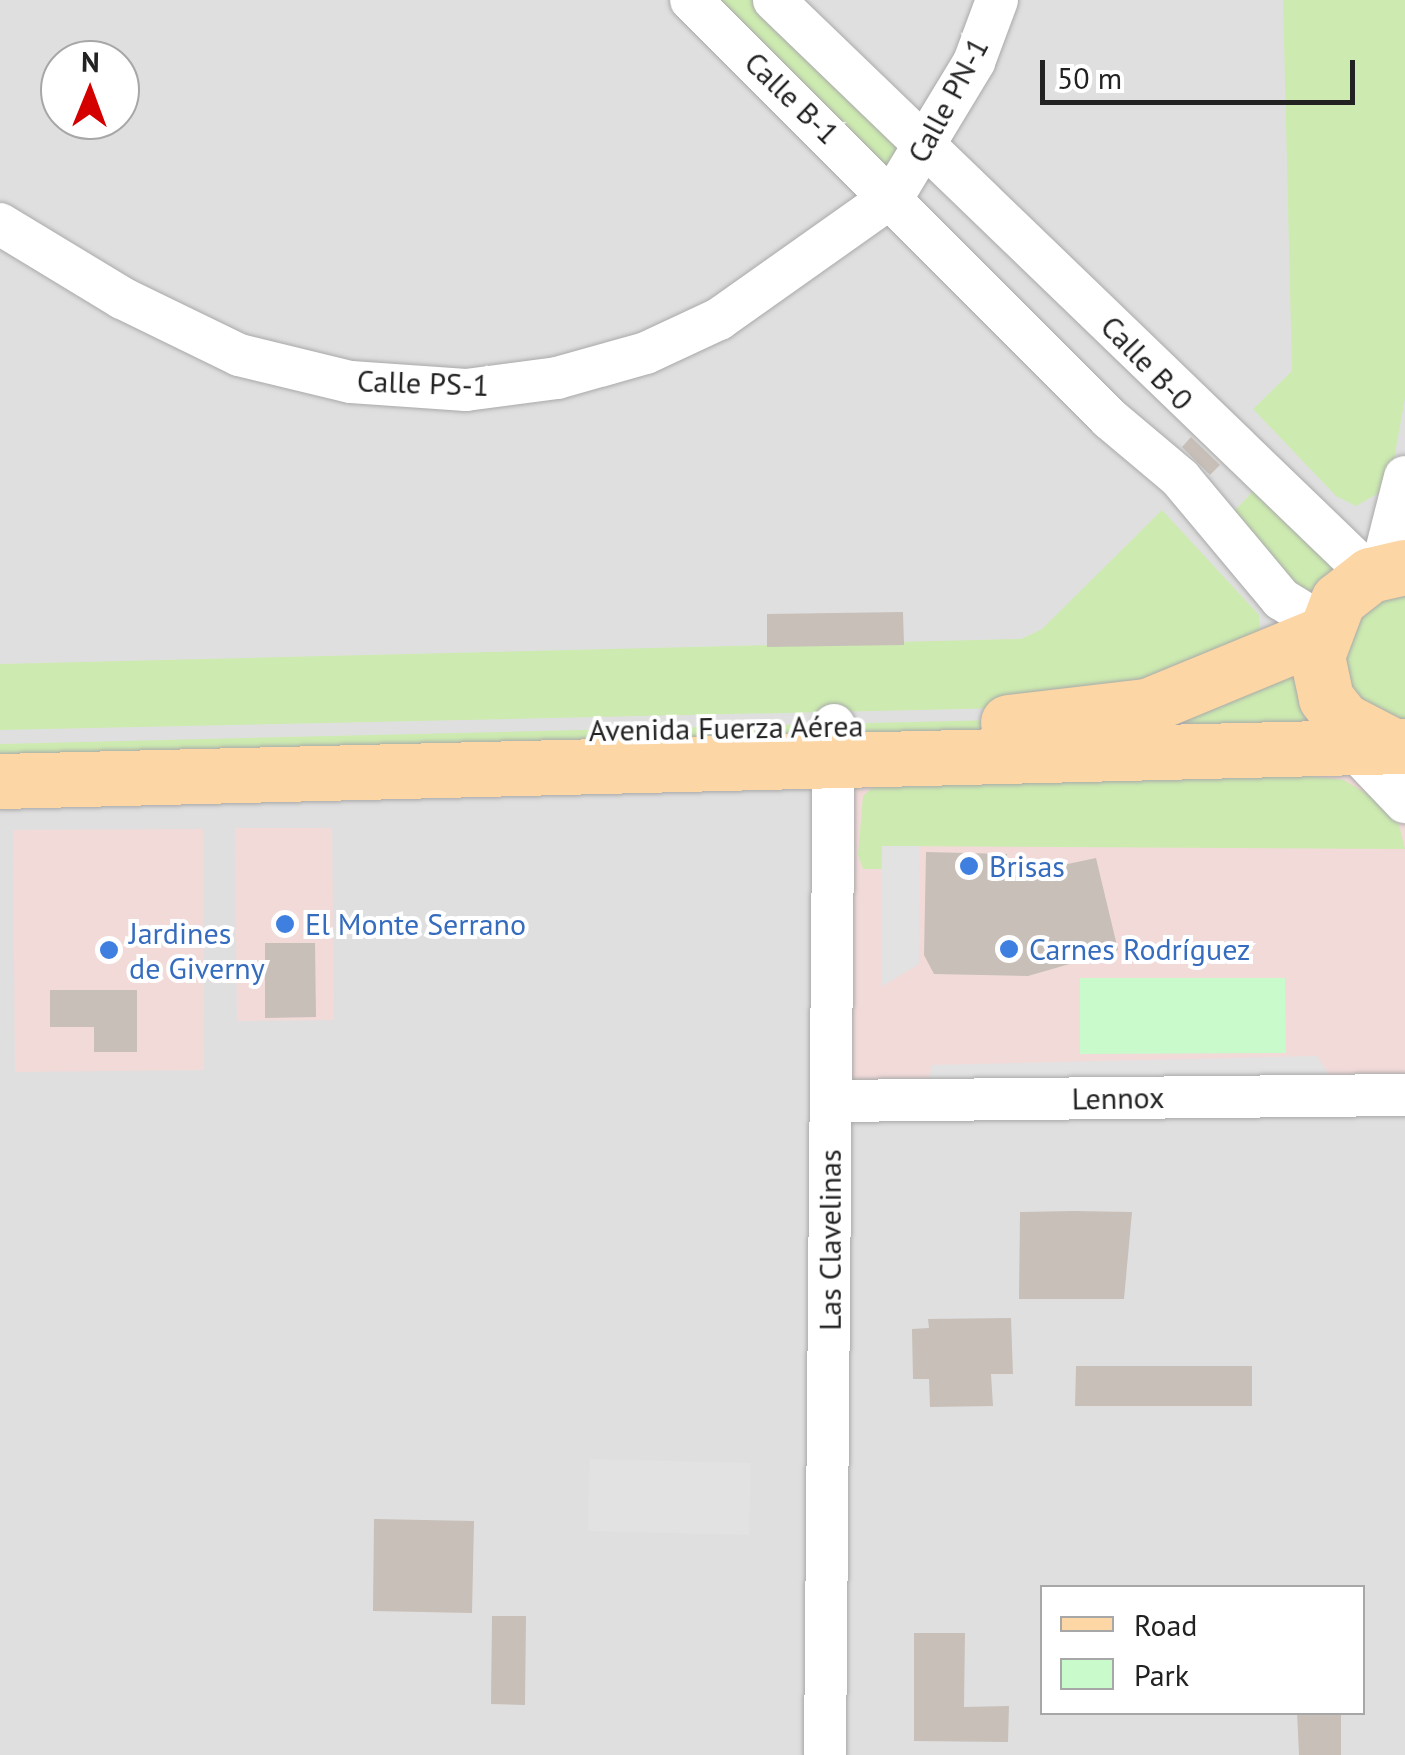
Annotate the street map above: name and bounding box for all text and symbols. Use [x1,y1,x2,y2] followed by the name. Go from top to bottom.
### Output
[900,31,996,169] street label: Calle PN-1
[40,40,140,140] north arrow
[1045,40,1360,102] scale bar
[81,43,100,80] text: N
[737,44,847,152] street label: Calle B-1
[1057,58,1122,97] text: 50 m
[1093,308,1201,418] street label: Calle B-0
[356,363,490,403] street label: Calle PS-1
[588,708,864,748] street label: Avenida Fuerza Aérea
[989,848,1065,884] place label: Brisas
[958,855,980,877] marker: Brisas
[305,906,526,942] place label: El Monte Serrano
[274,913,296,935] marker: El Monte Serrano
[129,915,265,986] place label: Jardines de Giverny
[1029,931,1250,967] place label: Carnes Rodríguez
[998,938,1020,960] marker: Carnes Rodríguez
[98,939,120,961] marker: Jardines de Giverny
[1071,1079,1165,1117] street label: Lennox
[812,1149,848,1331] street label: Las Clavelinas
[1040,1585,1365,1715] legend
[1134,1605,1198,1644] text: Road
[1134,1655,1189,1694] text: Park

